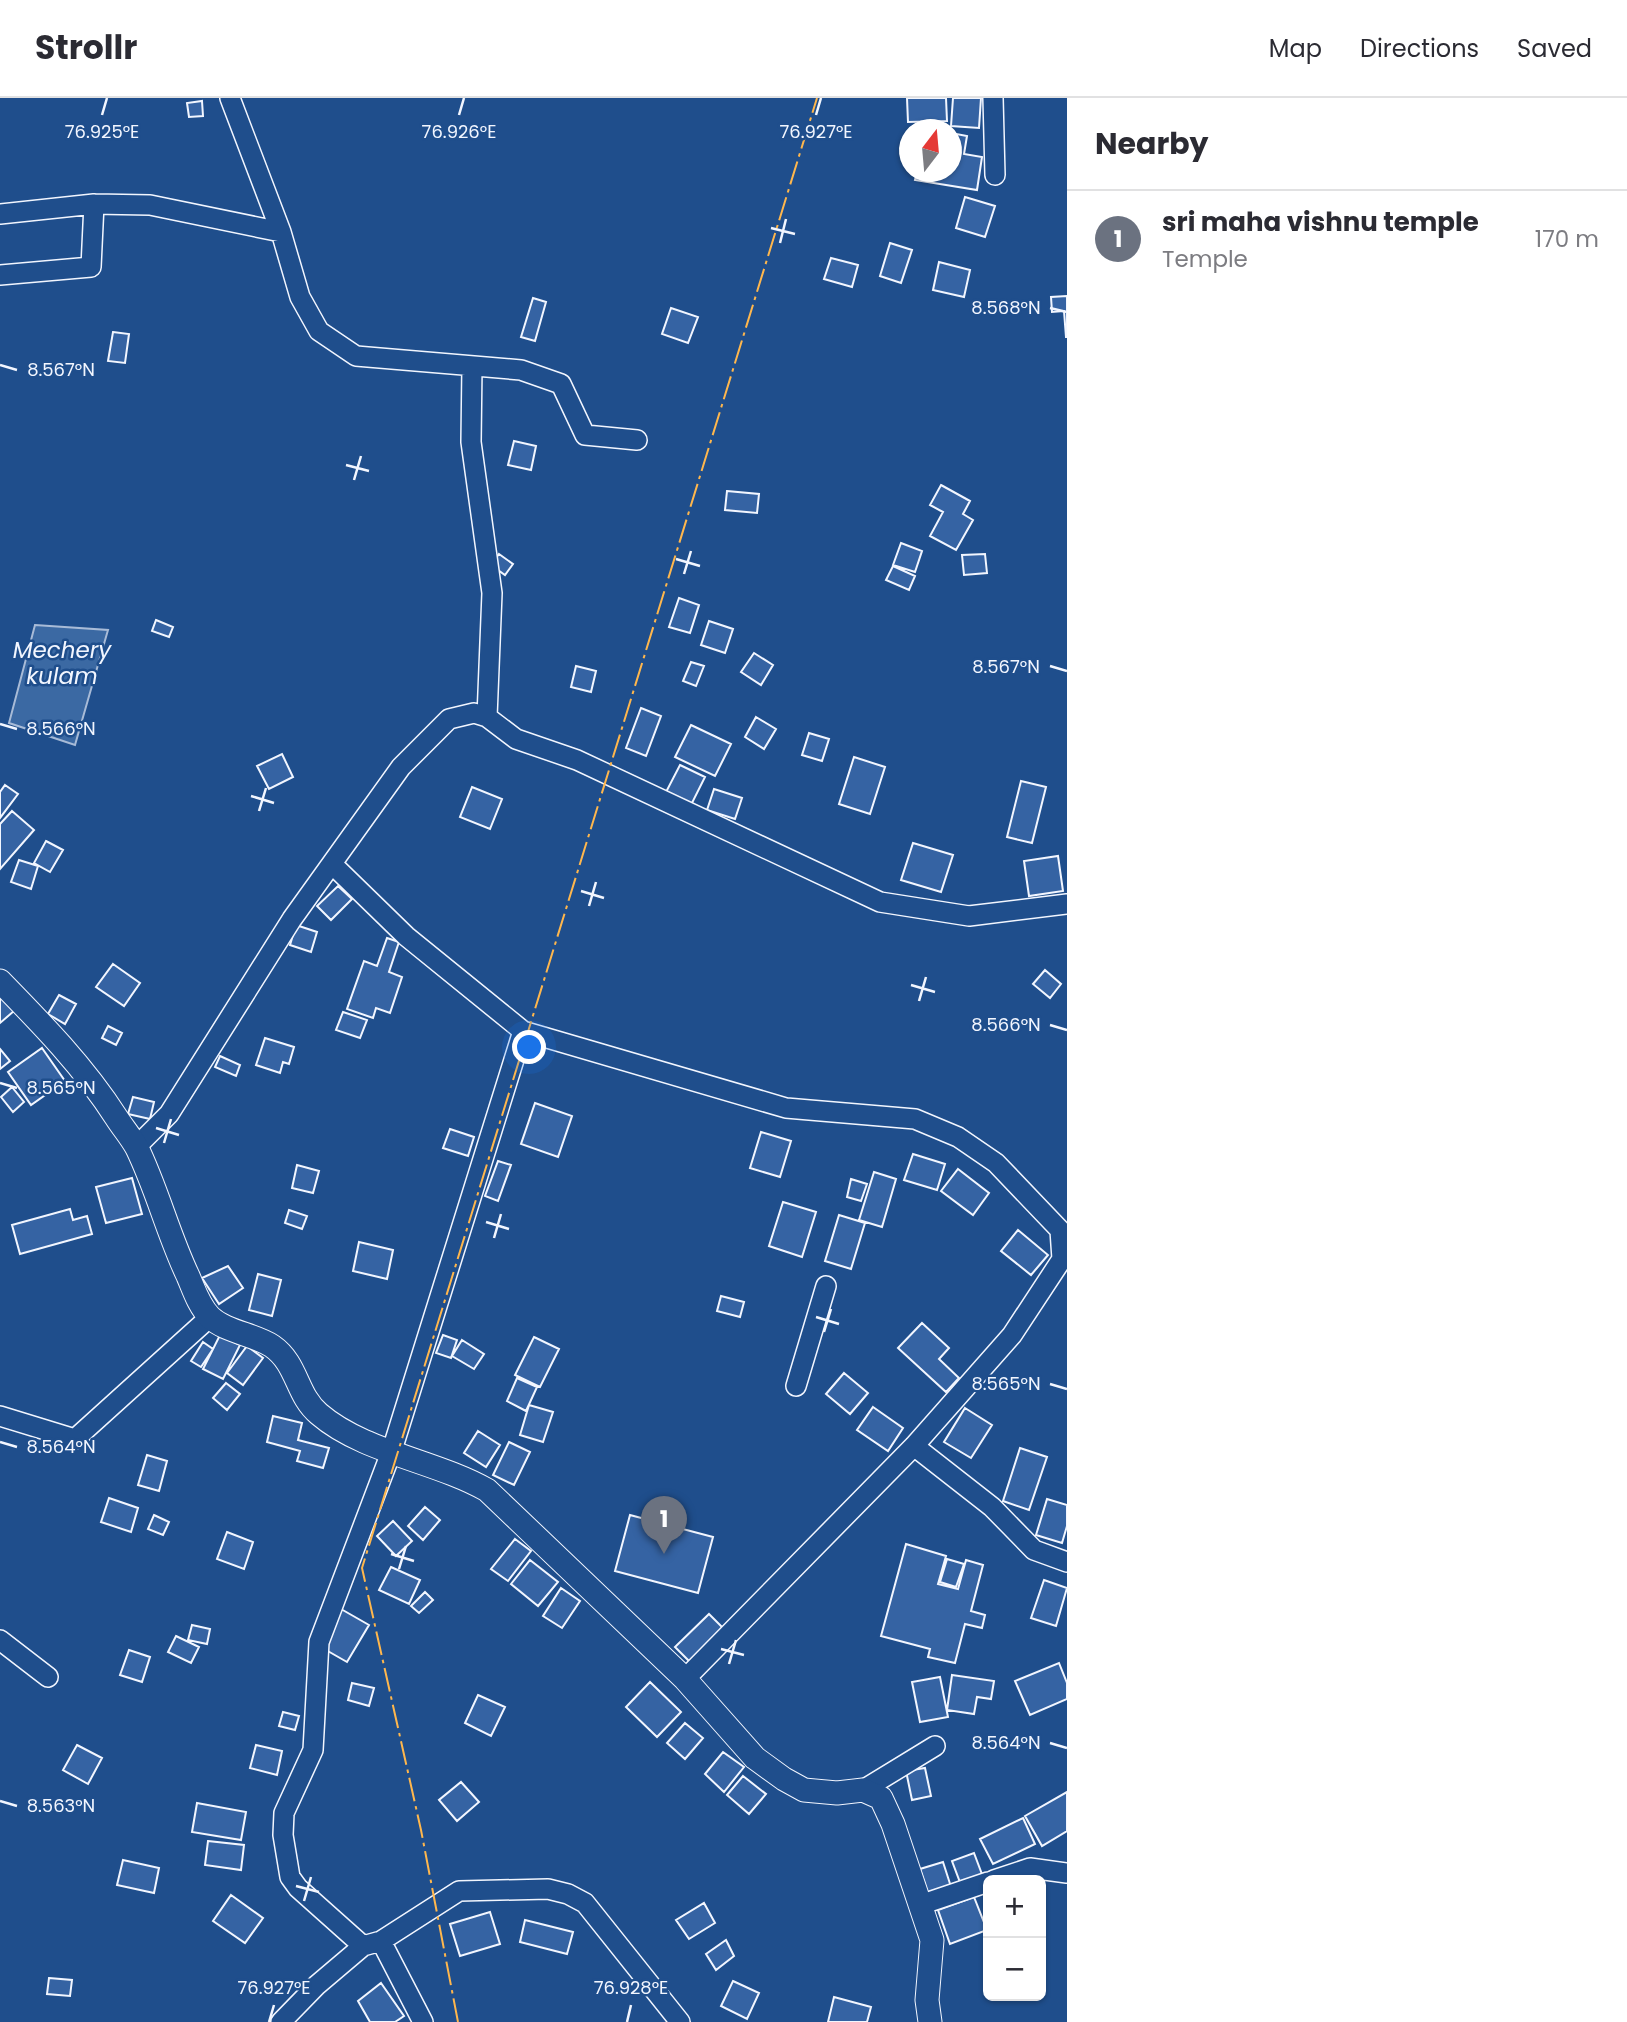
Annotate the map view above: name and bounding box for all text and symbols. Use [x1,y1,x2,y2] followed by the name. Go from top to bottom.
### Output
[35,24,137,71] text: Strollr
[1269,32,1322,65] text: Map
[1360,32,1479,65] text: Directions
[1517,32,1592,65] text: Saved
[65,119,139,144] text: 76.925°E
[422,119,496,144] text: 76.926°E
[779,119,853,144] text: 76.927°E
[899,119,962,182] north arrow
[1095,122,1209,165] text: Nearby
[1162,204,1479,240] text: sri maha vishnu temple
[1114,223,1122,255] text: 1
[1535,223,1599,255] text: 170 m
[1162,243,1248,275] text: Temple
[971,295,1041,320] text: 8.568°N
[27,357,95,382] text: 8.567°N
[13,634,112,692] water label: Mechery kulam
[972,654,1040,679] text: 8.567°N
[26,716,96,741] text: 8.566°N
[971,1012,1041,1037] text: 8.566°N
[512,1030,546,1064] your location
[26,1075,96,1100] text: 8.565°N
[971,1371,1041,1396] text: 8.565°N
[26,1434,96,1459] text: 8.564°N
[641,1496,687,1554] pin: 1
[971,1730,1041,1755] text: 8.564°N
[27,1793,95,1818] text: 8.563°N
[983,1875,1046,2001] map controls
[983,1875,1046,1938] button: +
[983,1938,1046,2001] button: −
[237,1975,311,2000] text: 76.927°E
[594,1975,668,2000] text: 76.928°E

